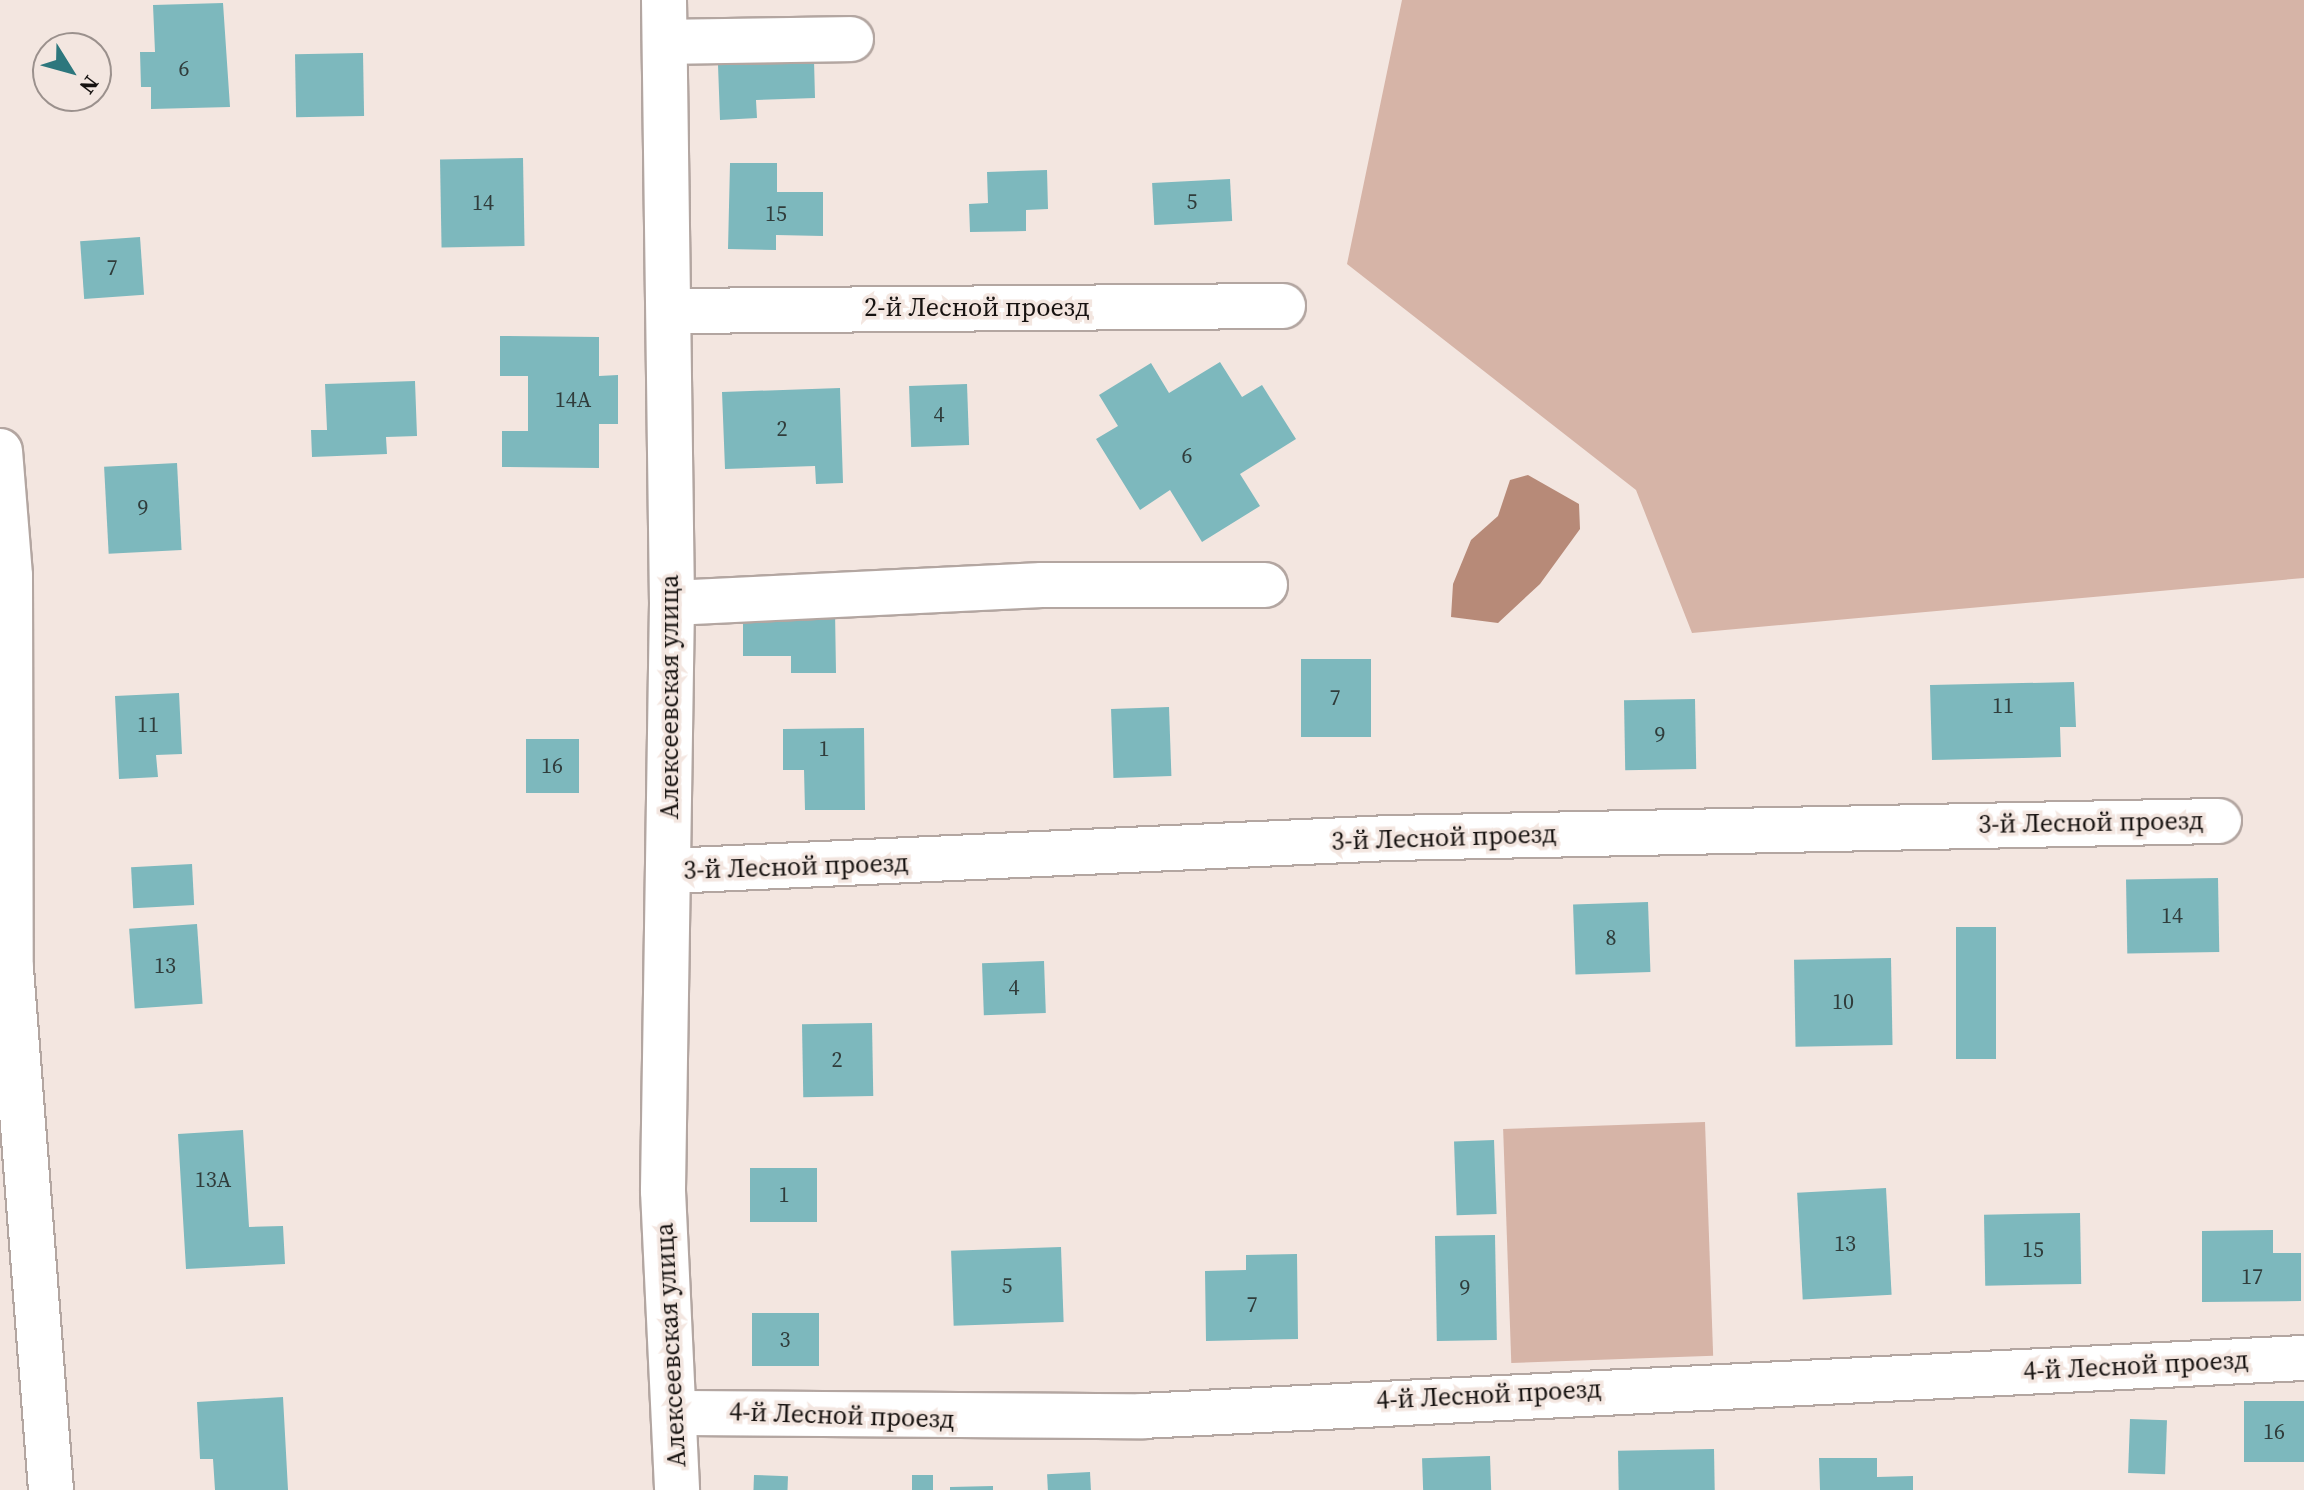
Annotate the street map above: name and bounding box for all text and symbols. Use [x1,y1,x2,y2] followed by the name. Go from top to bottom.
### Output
[32,32,112,112] north arrow
[179,56,189,82] house number: 6
[73,70,106,101] text: N
[1187,189,1197,215] house number: 5
[472,190,494,216] house number: 14
[765,201,787,227] house number: 15
[107,255,117,281] house number: 7
[864,292,1090,324] street label: 2-й Лесной проезд
[555,387,591,413] house number: 14А
[934,402,944,428] house number: 4
[777,416,787,442] house number: 2
[1182,443,1192,469] house number: 6
[138,495,148,521] house number: 9
[654,575,686,819] street label: Алексеевская улица
[1330,685,1340,711] house number: 7
[1992,693,2014,719] house number: 11
[137,712,159,738] house number: 11
[1655,722,1665,748] house number: 9
[819,736,829,762] house number: 1
[541,753,563,779] house number: 16
[1978,805,2204,841] street label: 3-й Лесной проезд
[1331,818,1557,858] street label: 3-й Лесной проезд
[683,847,909,887] street label: 3-й Лесной проезд
[2161,903,2183,929] house number: 14
[1606,925,1616,951] house number: 8
[154,953,176,979] house number: 13
[1009,975,1019,1001] house number: 4
[1832,989,1854,1015] house number: 10
[832,1047,842,1073] house number: 2
[195,1167,231,1193] house number: 13А
[779,1182,789,1208] house number: 1
[649,1222,693,1468] street label: Алексеевская улица
[1834,1231,1856,1257] house number: 13
[2022,1237,2044,1263] house number: 15
[2241,1264,2263,1290] house number: 17
[1002,1273,1012,1299] house number: 5
[1460,1275,1470,1301] house number: 9
[1247,1292,1257,1318] house number: 7
[780,1327,790,1353] house number: 3
[2023,1345,2249,1387] street label: 4-й Лесной проезд
[1376,1374,1602,1416] street label: 4-й Лесной проезд
[729,1396,955,1436] street label: 4-й Лесной проезд
[2263,1419,2285,1445] house number: 16

